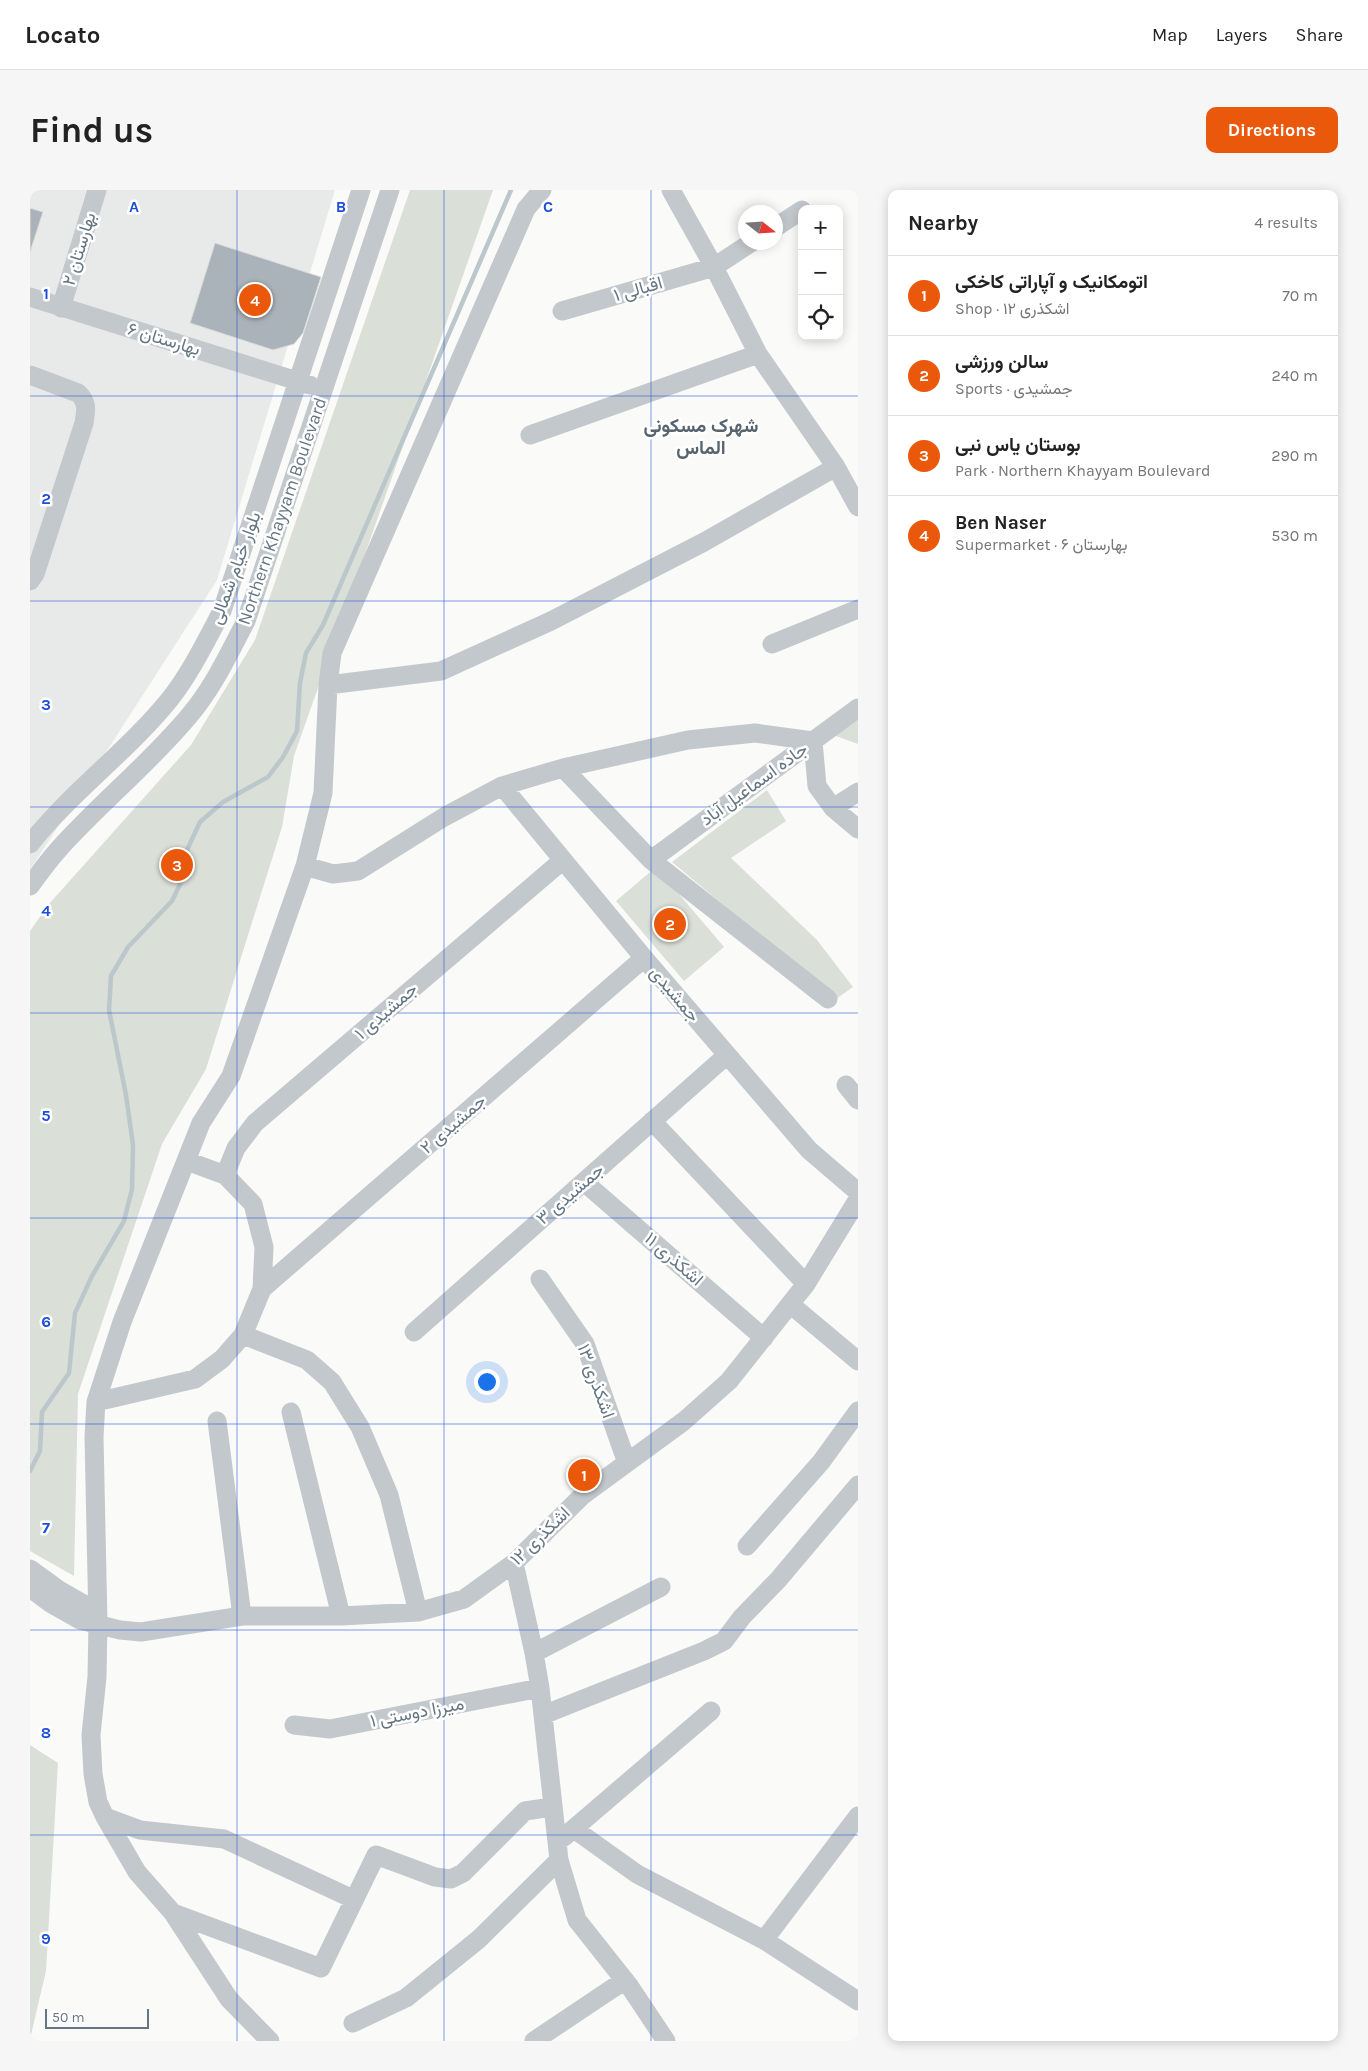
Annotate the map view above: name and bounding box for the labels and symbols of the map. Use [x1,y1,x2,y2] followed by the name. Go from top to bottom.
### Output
[129,197,139,216] text: A
[336,197,346,216] text: B
[543,197,553,216] text: C
[738,205,783,250] north arrow
[57,210,101,288] street label: بهارستان ۲
[611,272,665,306] street label: اقبالی ۱
[239,281,271,319] pin: 4
[43,284,49,303] text: 1
[125,318,203,360] street label: بهارستان ۶
[233,394,331,628] street label: Northern Khayyam Boulevard
[644,415,759,459] district label: شهرک مسکونی الماس
[41,489,51,508] text: 2
[204,509,266,628] street label: بلوار خیام شمالی
[41,695,51,714] text: 3
[696,738,812,830] street label: جاده اسماعیل آباد
[161,846,193,884] pin: 3
[41,901,51,920] text: 4
[654,905,686,943] pin: 2
[645,962,705,1026] street label: جمشیدی
[350,978,422,1044] street label: جمشیدی ۱
[416,1089,490,1159] street label: جمشیدی ۲
[41,1106,51,1125] text: 5
[532,1159,608,1229] street label: جمشیدی ۳
[640,1228,708,1290] street label: اشکذری ۱۱
[41,1312,51,1331] text: 6
[572,1341,620,1421] street label: اشکذری ۱۳
[474,1369,500,1395] your location
[568,1456,600,1494] pin: 1
[505,1502,575,1570] street label: اشکذری ۱۲
[42,1518,50,1537] text: 7
[368,1692,466,1732] street label: میرزا دوستی ۱
[41,1723,51,1742] text: 8
[41,1929,51,1948] text: 9
[45,2006,149,2029] scale bar

